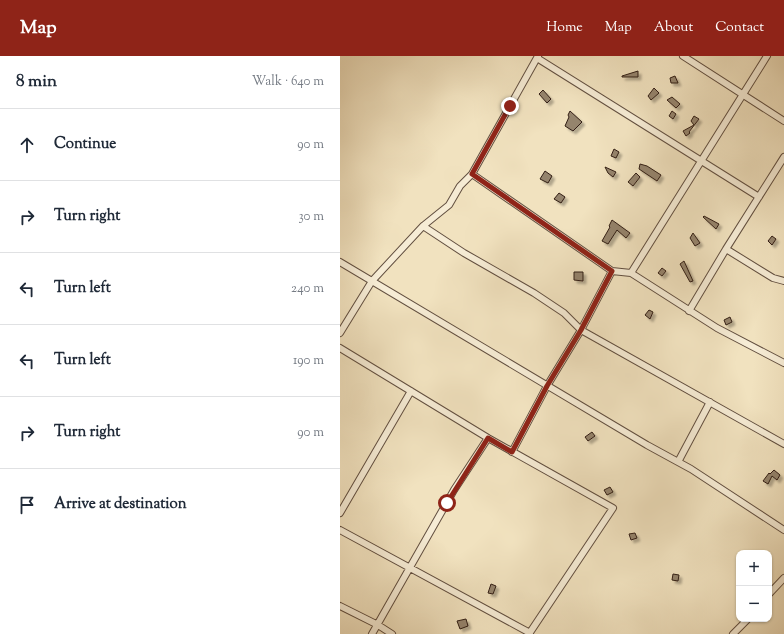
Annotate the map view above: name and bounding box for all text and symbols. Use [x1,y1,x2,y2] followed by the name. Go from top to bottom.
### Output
[20,15,57,42] text: Map
[546,18,583,38] text: Home
[605,18,632,38] text: Map
[654,18,693,38] text: About
[715,18,764,38] text: Contact
[16,70,57,94] text: 8 min
[252,73,324,91] text: Walk · 640 m
[501,97,519,115] route end
[16,134,38,156] icon: ahead
[54,134,116,155] text: Continue
[297,136,324,154] text: 90 m
[16,206,38,228] icon: right
[54,206,120,227] text: Turn right
[298,208,324,226] text: 30 m
[16,278,38,300] icon: left
[54,278,111,299] text: Turn left
[291,280,324,298] text: 240 m
[16,350,38,372] icon: left
[54,350,111,371] text: Turn left
[293,352,324,370] text: 190 m
[16,422,38,444] icon: right
[54,422,120,443] text: Turn right
[297,424,324,442] text: 90 m
[16,494,38,516] icon: arrive
[54,494,187,515] text: Arrive at destination
[438,494,456,512] route start
[736,550,772,622] map controls
[736,550,772,586] button: +
[736,586,772,622] button: −

